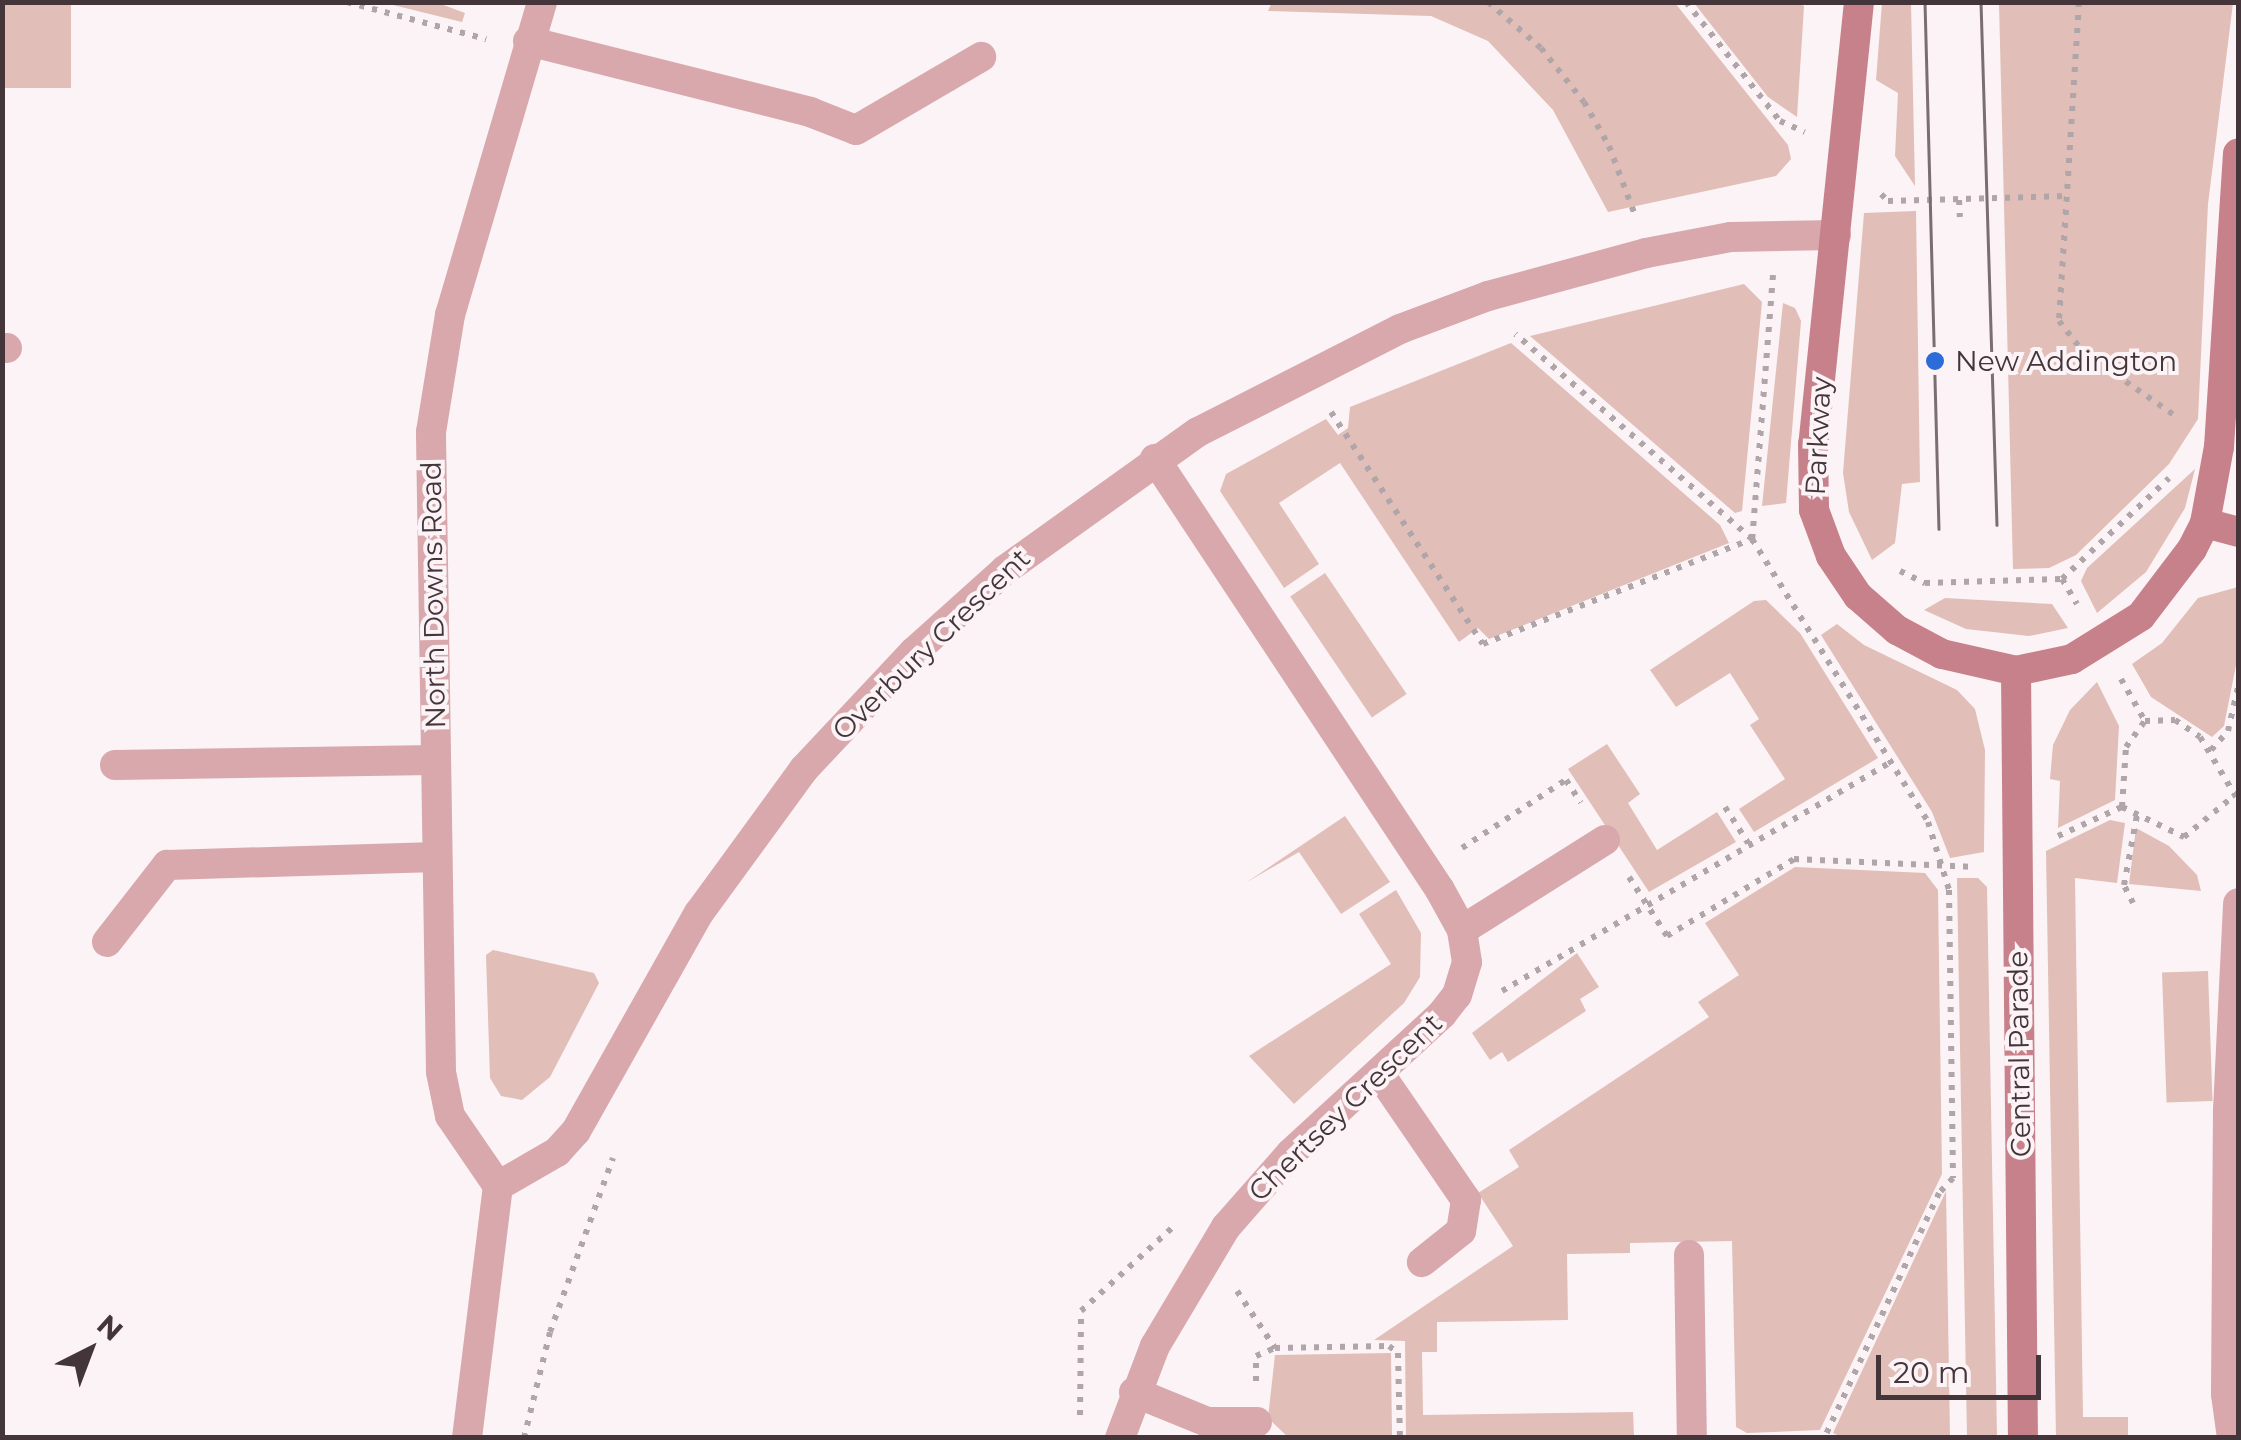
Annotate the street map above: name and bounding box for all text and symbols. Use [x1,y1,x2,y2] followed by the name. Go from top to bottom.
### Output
[1955,344,2177,378] place label: New Addington
[1924,350,1946,372] marker: New Addington
[1798,376,1838,496] street label: Parkway
[414,461,452,729] street label: North Downs Road
[825,541,1037,747] street label: Overbury Crescent
[2000,950,2038,1158] street label: Central Parade
[1241,1006,1449,1208] street label: Chertsey Crescent
[40,1300,140,1400] north arrow
[90,1308,130,1348] text: N
[1881,1335,2046,1397] scale bar
[1893,1354,1970,1391] text: 20 m

